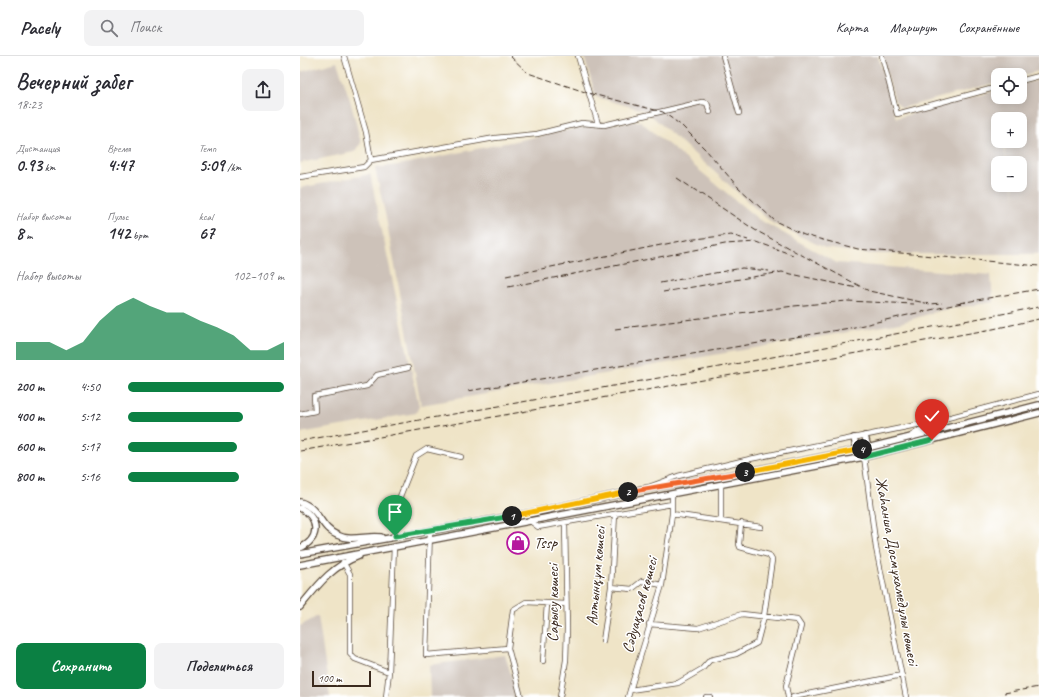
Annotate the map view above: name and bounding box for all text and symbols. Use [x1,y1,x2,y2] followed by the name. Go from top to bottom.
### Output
[84,10,364,46] search box
[20,16,60,40] text: Pacely
[98,17,120,39] icon: search
[130,18,161,37] text: Поиск
[836,19,868,36] text: Карта
[890,19,936,36] text: Маршрут
[958,19,1019,36] text: Сохранённые
[16,68,131,96] text: Вечерний забег
[991,68,1027,192] map controls
[991,68,1027,104] button: locate
[242,69,284,111] button: share
[16,97,42,113] text: 18:23
[991,112,1027,148] button: +
[16,141,60,155] text: Дистанция
[107,141,131,155] text: Время
[199,141,216,155] text: Темп
[16,155,42,176] text: 0.93
[107,155,134,176] text: 4:47
[199,155,225,176] text: 5:09
[991,156,1027,192] button: −
[42,160,56,174] text: km
[225,160,242,174] text: /km
[16,209,71,223] text: Набор высоты
[107,209,129,223] text: Пульс
[199,209,213,223] text: kcal
[16,223,24,244] text: 8
[107,223,130,244] text: 142
[199,223,214,244] text: 67
[24,228,32,242] text: m
[130,228,148,242] text: bpm
[16,268,81,284] text: Набор высоты
[233,268,284,284] text: 102–109 m
[16,379,44,395] text: 200 m
[80,379,100,395] text: 4:50
[915,399,949,440] pin
[921,405,943,427] icon: check
[16,409,44,425] text: 400 m
[80,409,100,425] text: 5:12
[16,439,44,455] text: 600 m
[80,439,100,455] text: 5:17
[852,439,872,459] pin: 4
[860,442,864,456] text: 4
[735,462,755,482] pin: 3
[743,465,747,479] text: 3
[16,469,44,485] text: 800 m
[80,469,100,485] text: 5:16
[871,475,924,669] street label: Жаһанша Досмұхамедұлы көшесі
[618,482,638,502] pin: 2
[626,485,630,499] text: 2
[378,495,412,536] pin
[384,501,406,523] icon: arrive
[502,506,522,526] pin: 1
[510,509,514,523] text: 1
[582,524,610,626] street label: Алтынқұм көшесі
[505,530,531,556] shop icon: Tssp
[534,533,558,553] place label: Tssp
[618,553,663,655] street label: Сәдуақасов көшесі
[543,562,563,642] street label: Сарысу көшесі
[16,643,146,689] button: Сохранить
[154,643,284,689] button: Поделиться
[312,669,371,688] scale bar
[318,671,342,685] text: 100 m

